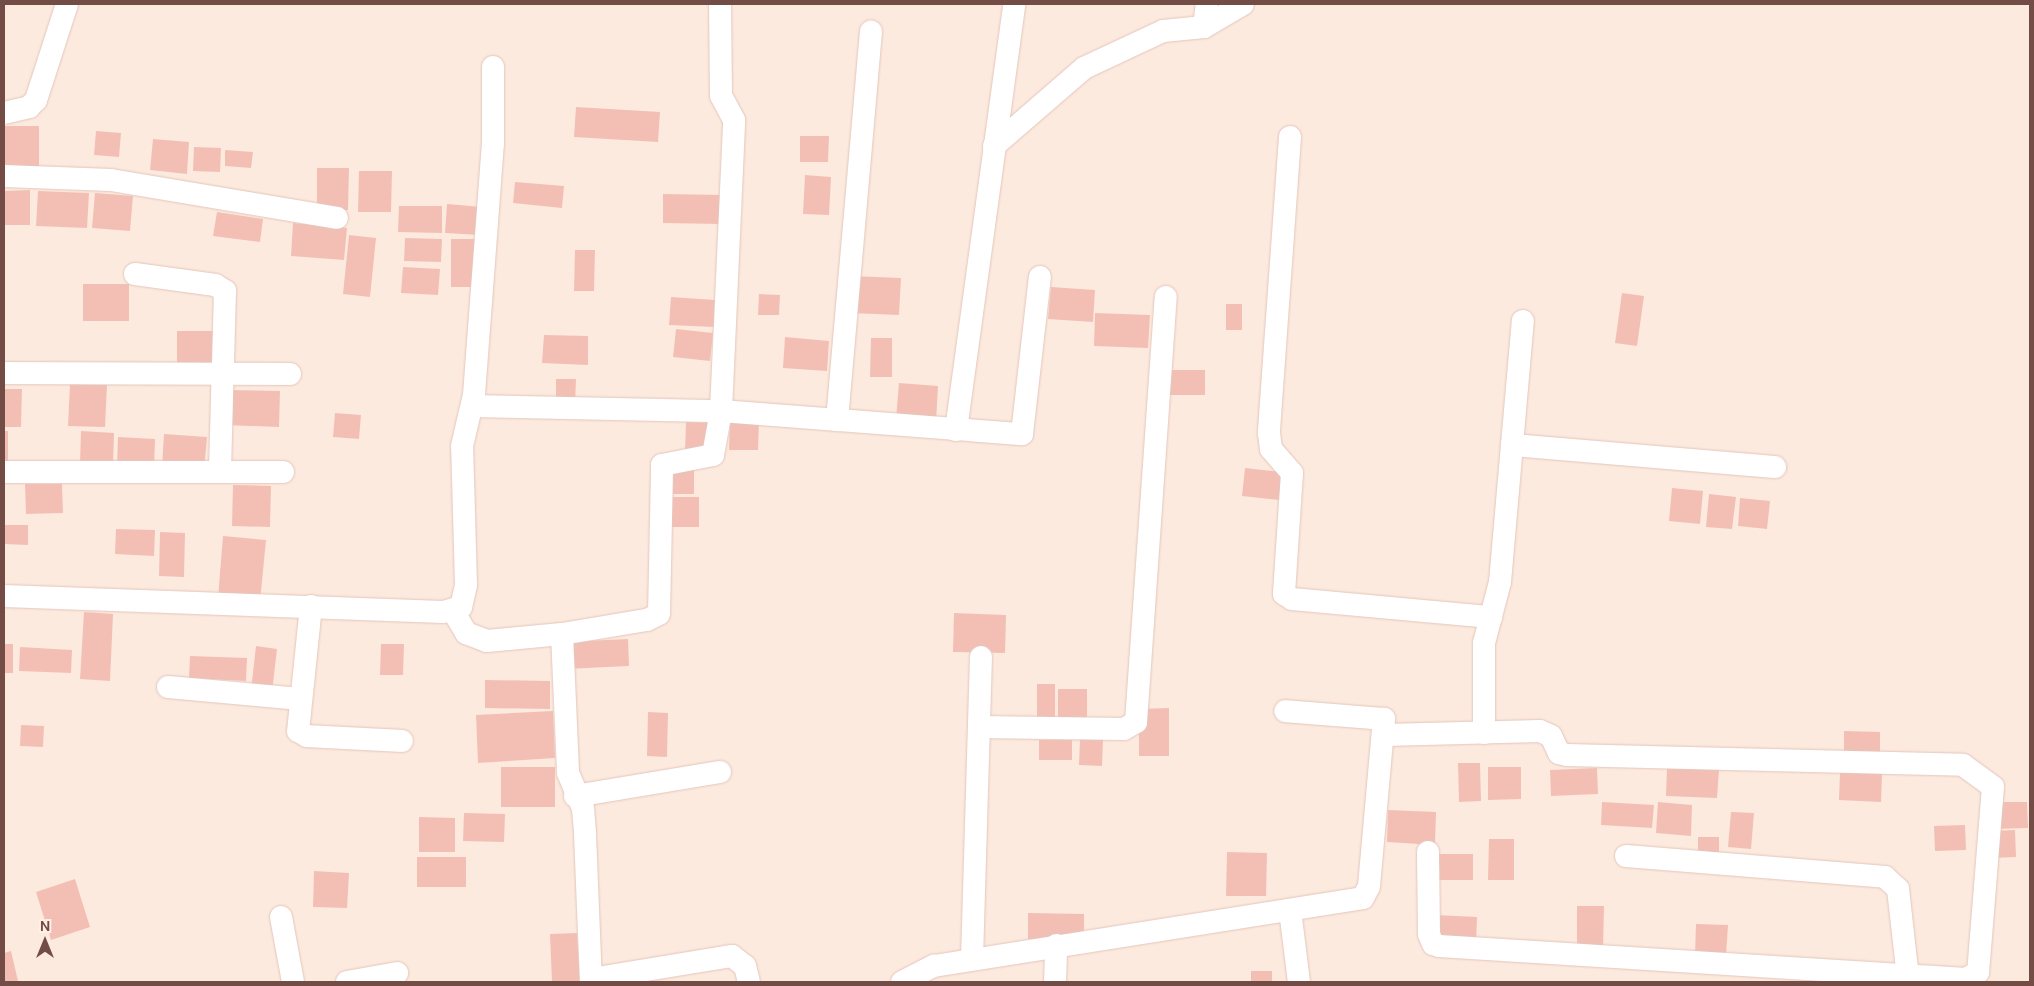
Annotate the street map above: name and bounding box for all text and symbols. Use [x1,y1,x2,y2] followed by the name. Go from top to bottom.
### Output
[20,916,70,966] north arrow
[40,917,50,935] text: N

